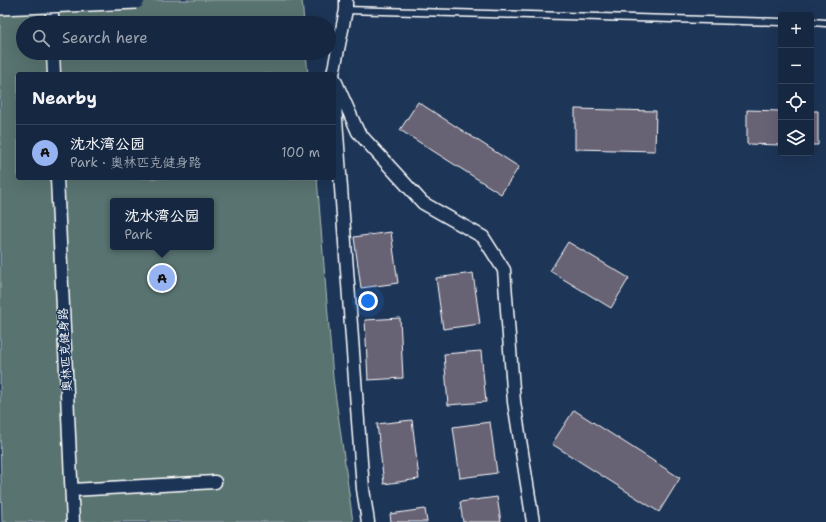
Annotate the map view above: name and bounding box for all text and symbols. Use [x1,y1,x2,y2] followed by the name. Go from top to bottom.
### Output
[778,12,814,156] map controls
[778,12,814,48] button: +
[16,16,336,60] search box
[30,27,52,49] icon: search
[62,28,148,48] text: Search here
[778,48,814,84] button: −
[778,84,814,120] button: locate
[32,87,97,109] text: Nearby
[778,120,814,156] button: layers
[70,134,145,154] text: 沈水湾公园
[40,144,50,161] text: A
[281,144,320,161] text: 100 m
[70,154,201,171] text: Park · 奥林匹克健身路
[110,198,214,250] popup
[124,206,200,226] text: 沈水湾公园
[124,226,152,243] text: Park
[149,263,175,293] pin: A
[358,291,378,311] your location
[55,308,75,392] street label: 奥林匹克健身路

